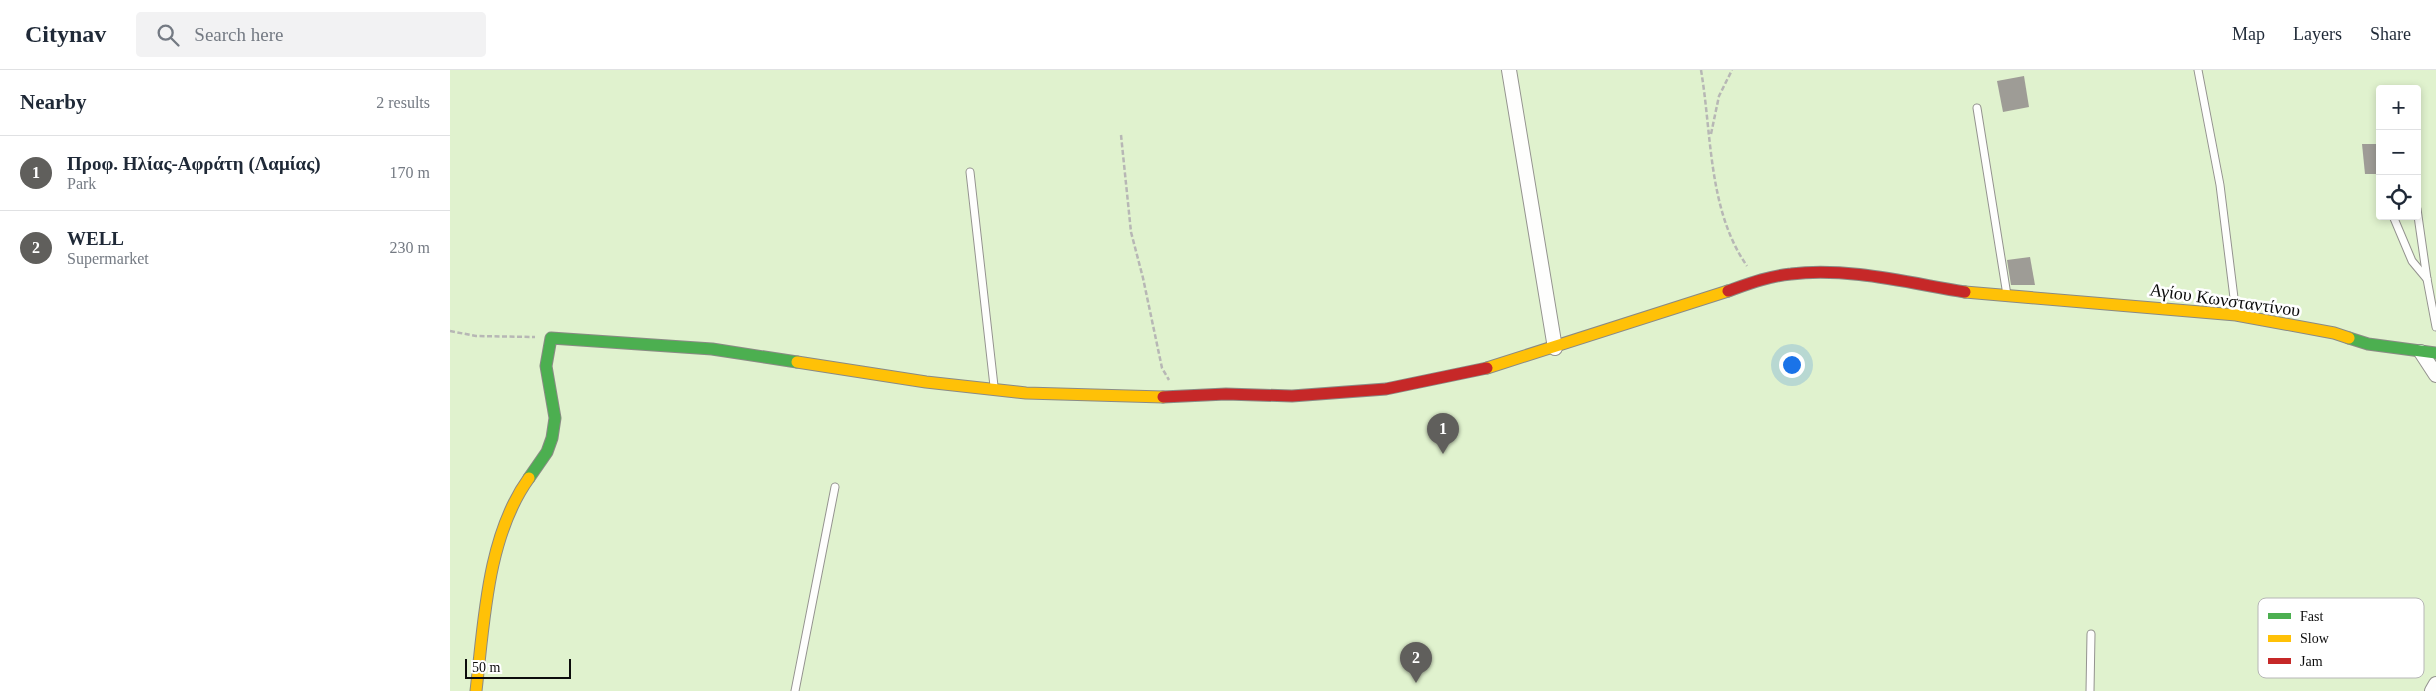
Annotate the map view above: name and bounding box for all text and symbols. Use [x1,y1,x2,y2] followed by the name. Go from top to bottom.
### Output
[136,12,486,57] search box
[25,21,106,47] text: Citynav
[154,21,182,49] icon: search
[194,24,283,45] text: Search here
[2232,24,2265,44] text: Map
[2293,24,2342,44] text: Layers
[2370,24,2411,44] text: Share
[2376,85,2421,220] map controls
[2376,85,2421,130] button: +
[20,90,87,114] text: Nearby
[376,94,430,111] text: 2 results
[2376,130,2421,175] button: −
[67,153,321,174] text: Προφ. Ηλίας-Αφράτη (Λαμίας)
[32,164,40,181] text: 1
[390,164,430,181] text: 170 m
[67,175,96,192] text: Park
[2376,175,2421,220] button: locate
[67,228,124,249] text: WELL
[32,239,40,256] text: 2
[390,239,430,256] text: 230 m
[67,250,149,267] text: Supermarket
[2148,280,2302,320] street label: Αγίου Κωνσταντίνου
[1779,352,1805,378] your location
[1427,413,1459,454] pin: 1
[2258,598,2424,678] legend
[2300,609,2323,624] text: Fast
[2300,631,2330,646] text: Slow
[1400,642,1432,683] pin: 2
[2300,654,2323,669] text: Jam
[465,656,571,679] scale bar
[472,660,500,675] text: 50 m

